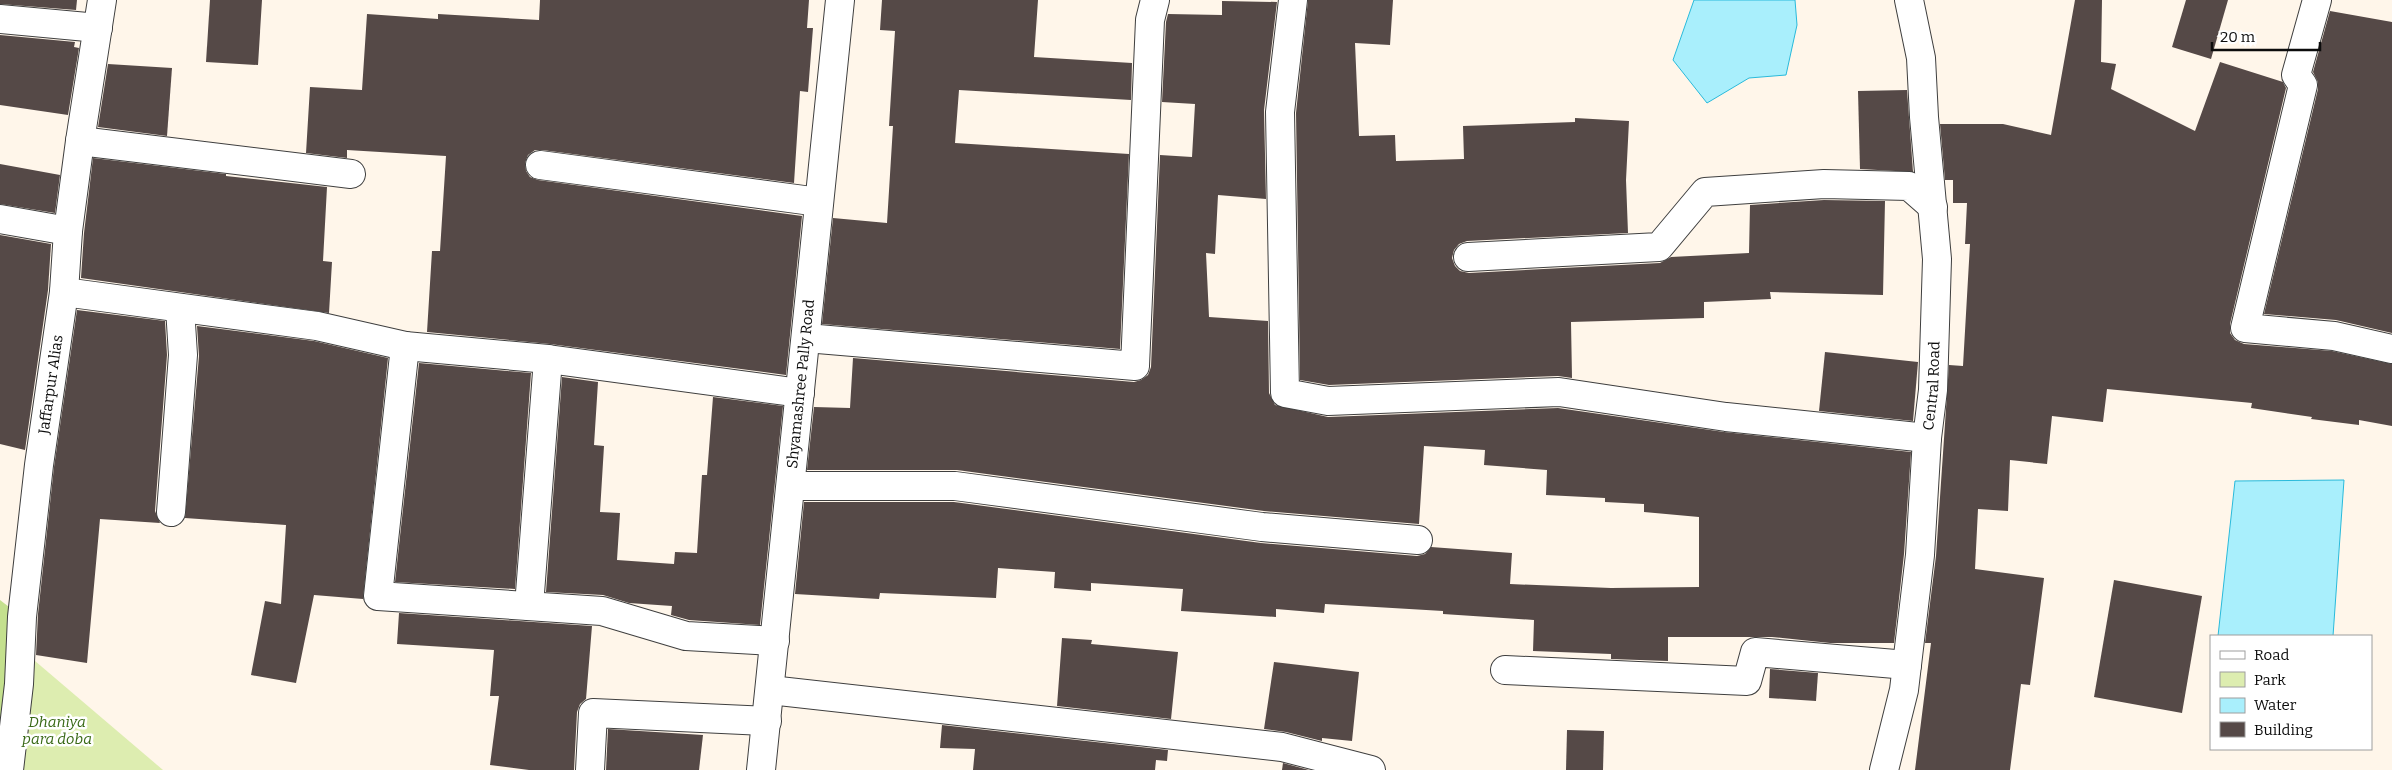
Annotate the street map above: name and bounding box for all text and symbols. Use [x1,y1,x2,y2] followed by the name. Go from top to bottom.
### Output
[2212,20,2320,52] scale bar
[2220,28,2256,46] text: 20 m
[783,298,818,470] street label: Shyamashree Pally Road
[34,334,67,436] street label: Jaffarpur Alias
[1919,341,1943,432] street label: Central Road
[2210,635,2372,750] legend
[2254,646,2289,664] text: Road
[2254,671,2286,689] text: Park
[2254,696,2297,714] text: Water
[21,713,92,748] park label: Dhaniya para doba
[2254,721,2313,739] text: Building

